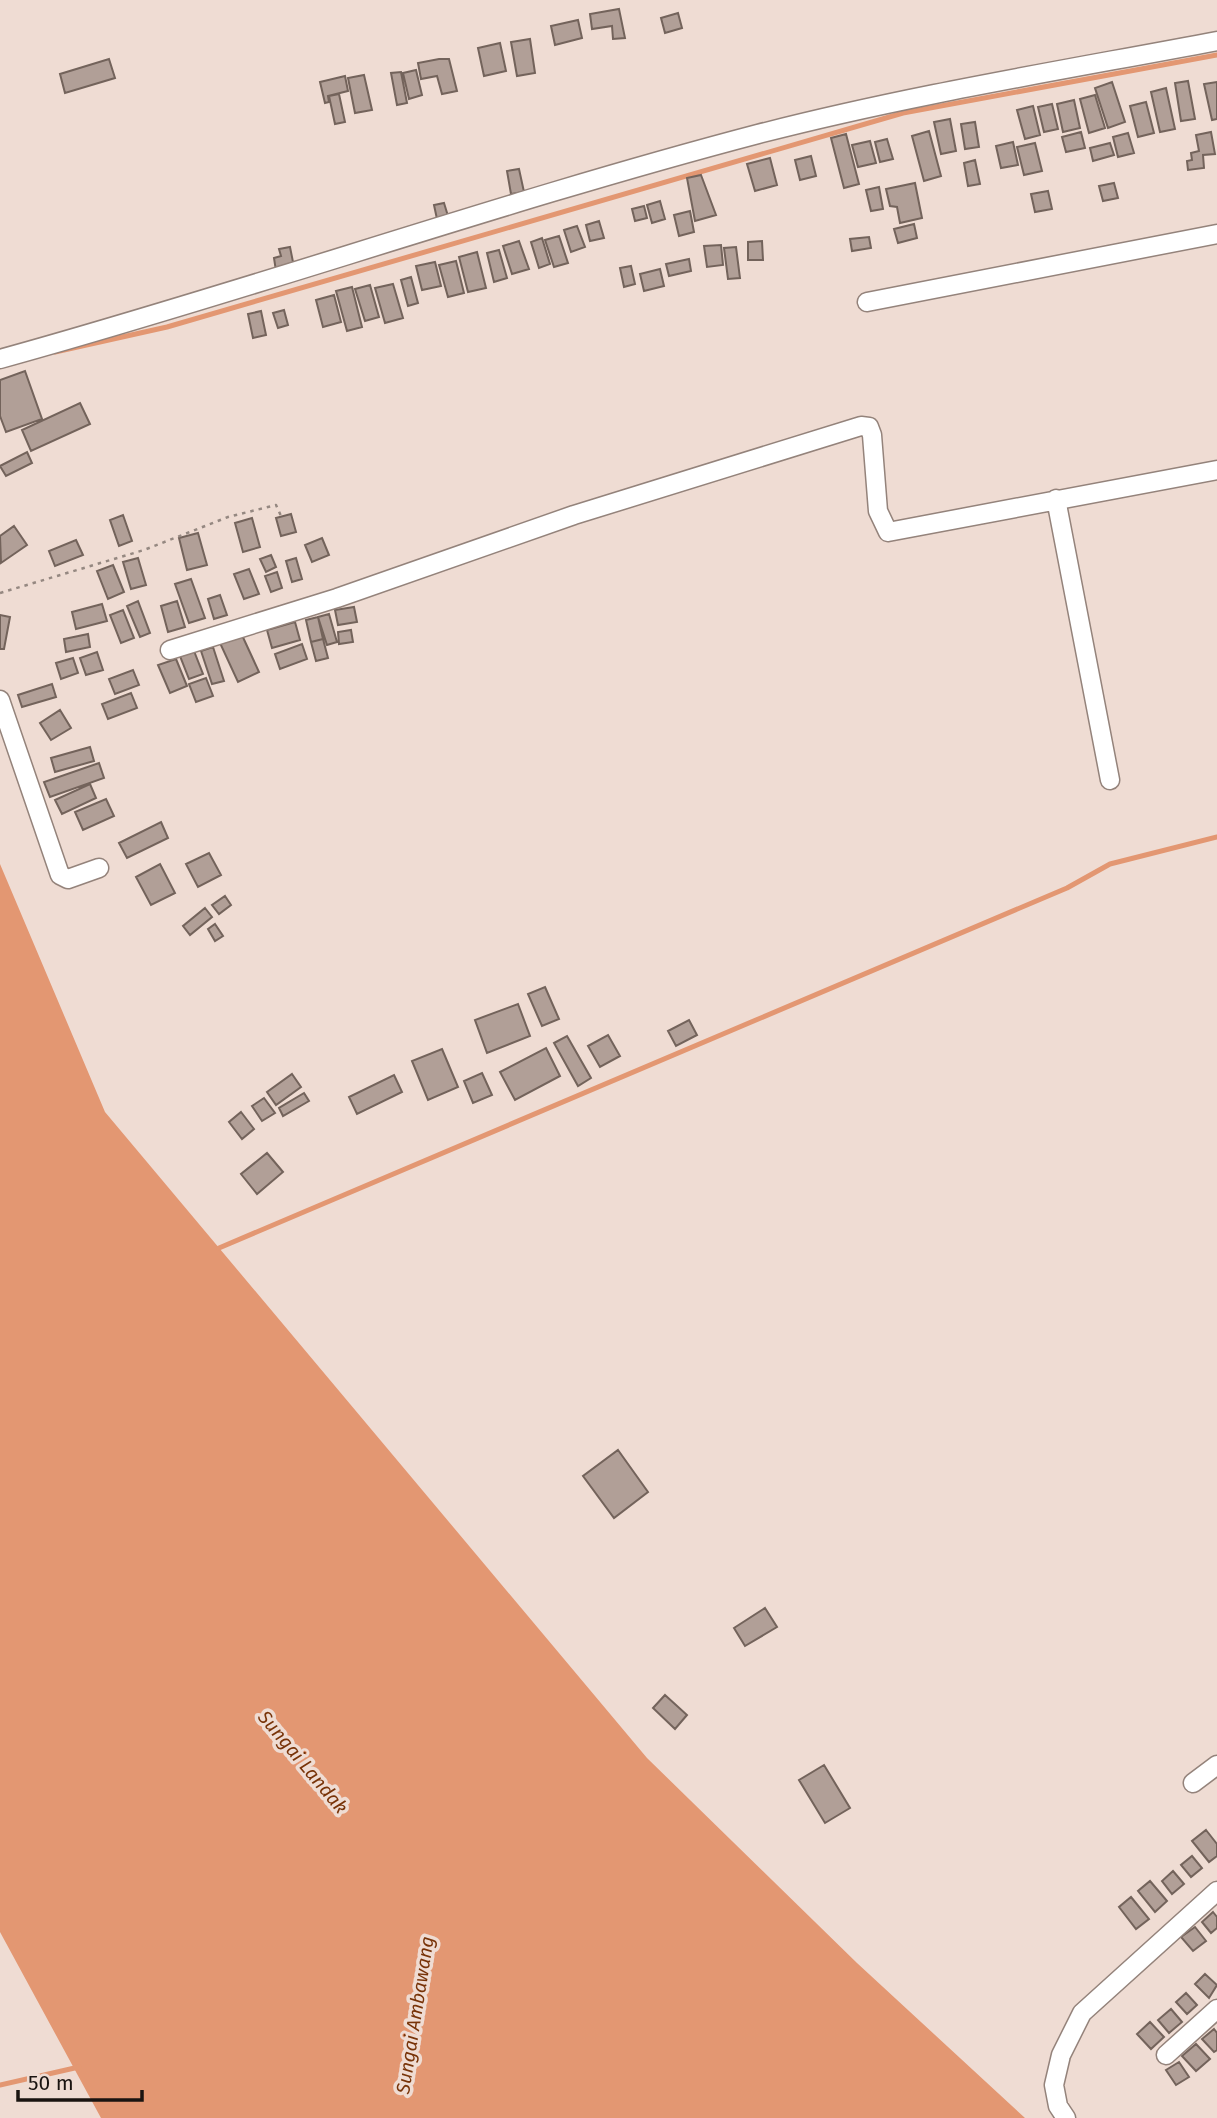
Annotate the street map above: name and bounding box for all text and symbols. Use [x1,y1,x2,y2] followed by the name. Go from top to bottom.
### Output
[253,1705,353,1818] water label: Sungai Landak
[391,1935,439,2096] water label: Sungai Ambawang
[18,2058,142,2102] scale bar
[28,2070,74,2096] text: 50 m

